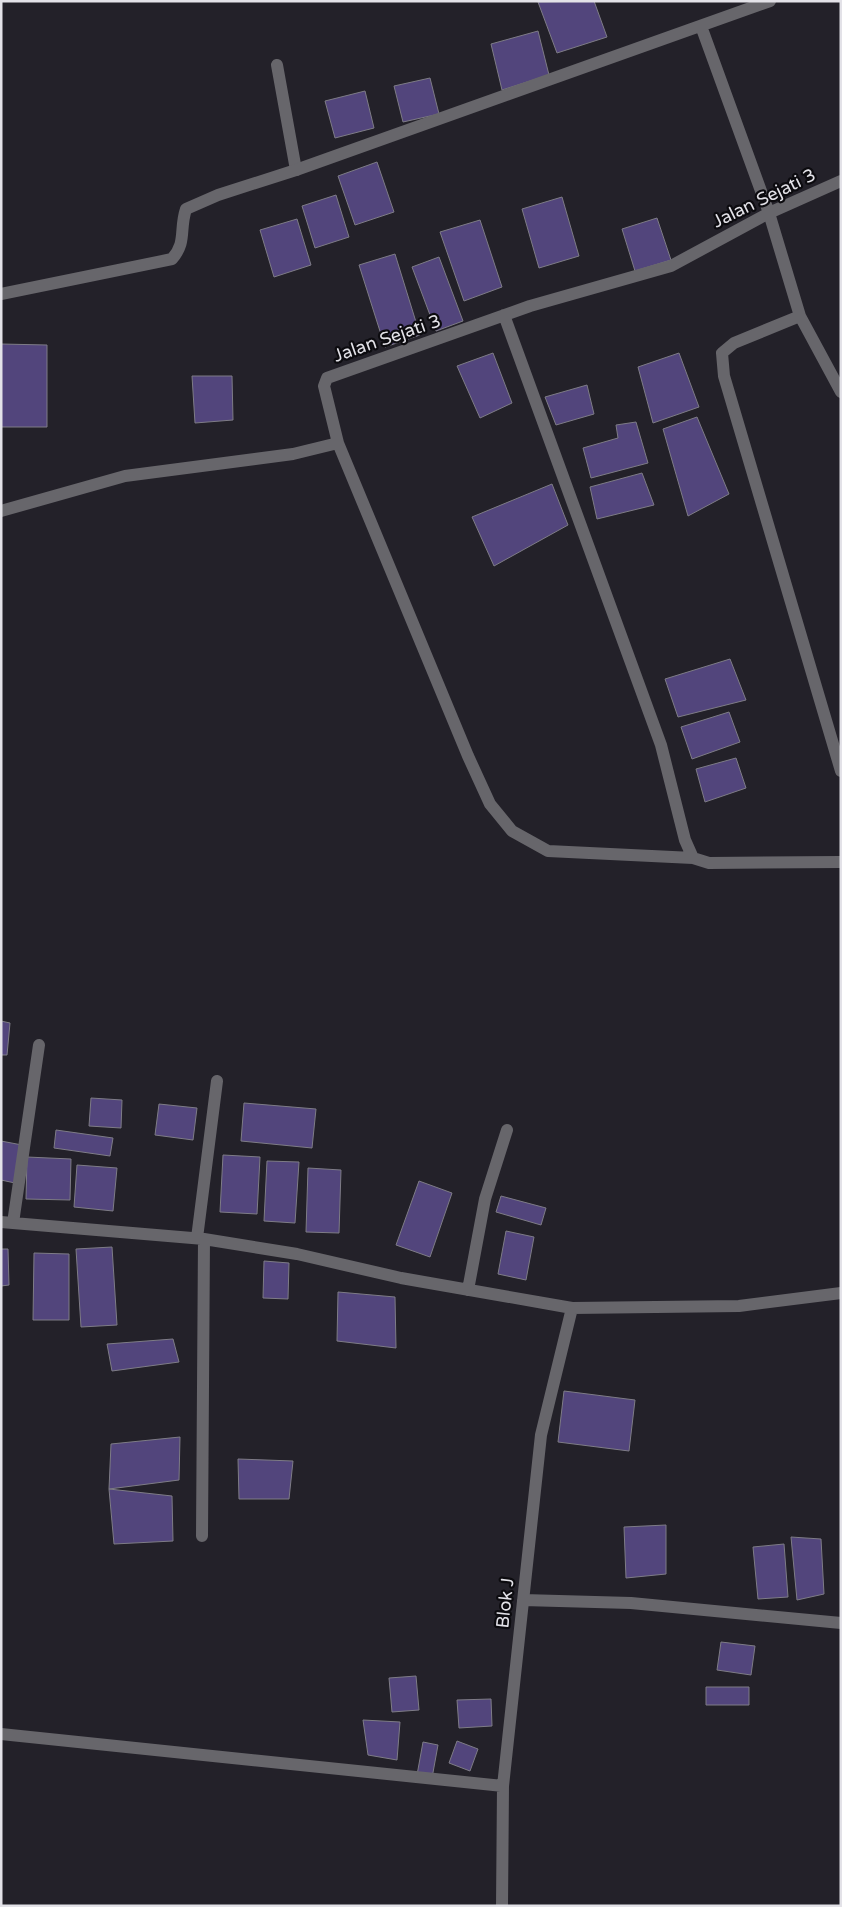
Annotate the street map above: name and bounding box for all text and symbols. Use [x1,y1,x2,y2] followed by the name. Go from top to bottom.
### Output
[709,164,819,232] street label: Jalan Sejati 3
[331,309,443,367] street label: Jalan Sejati 3
[491,1577,519,1629] street label: Blok J

